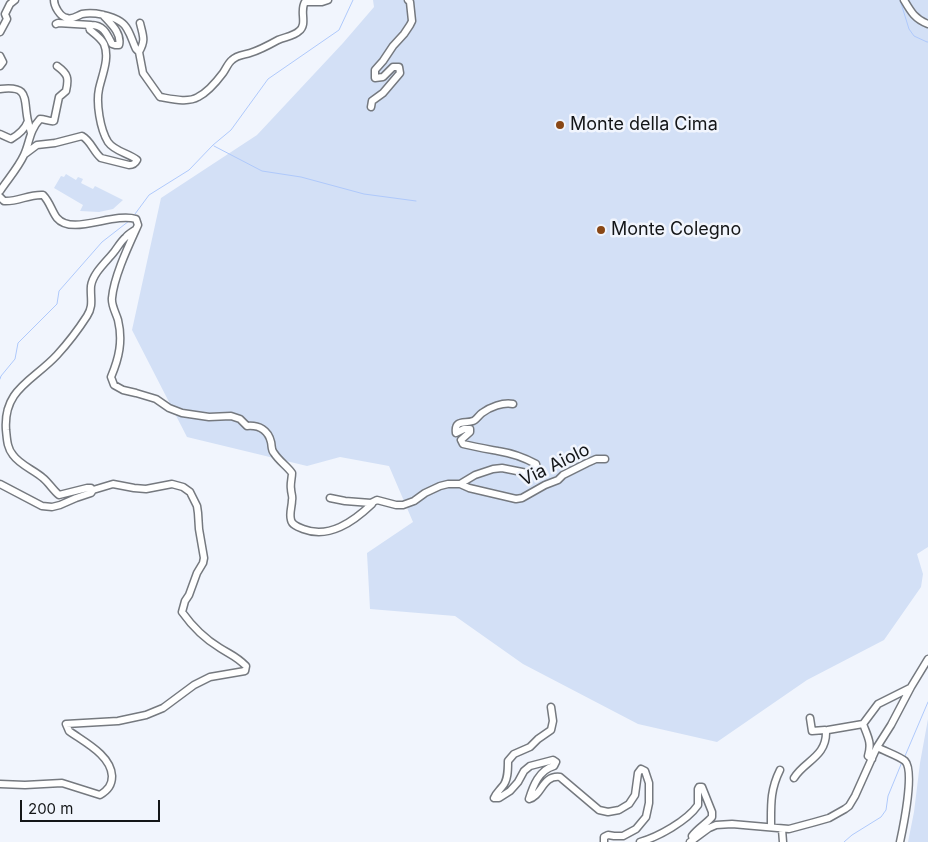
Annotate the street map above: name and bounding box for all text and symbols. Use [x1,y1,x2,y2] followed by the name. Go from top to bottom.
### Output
[570,114,718,136] place label: Monte della Cima
[554,119,566,131] marker: Monte della Cima
[611,219,741,241] place label: Monte Colegno
[595,224,607,236] marker: Monte Colegno
[517,439,593,491] street label: Via Aiolo
[22,790,162,822] scale bar
[28,799,73,818] text: 200 m

